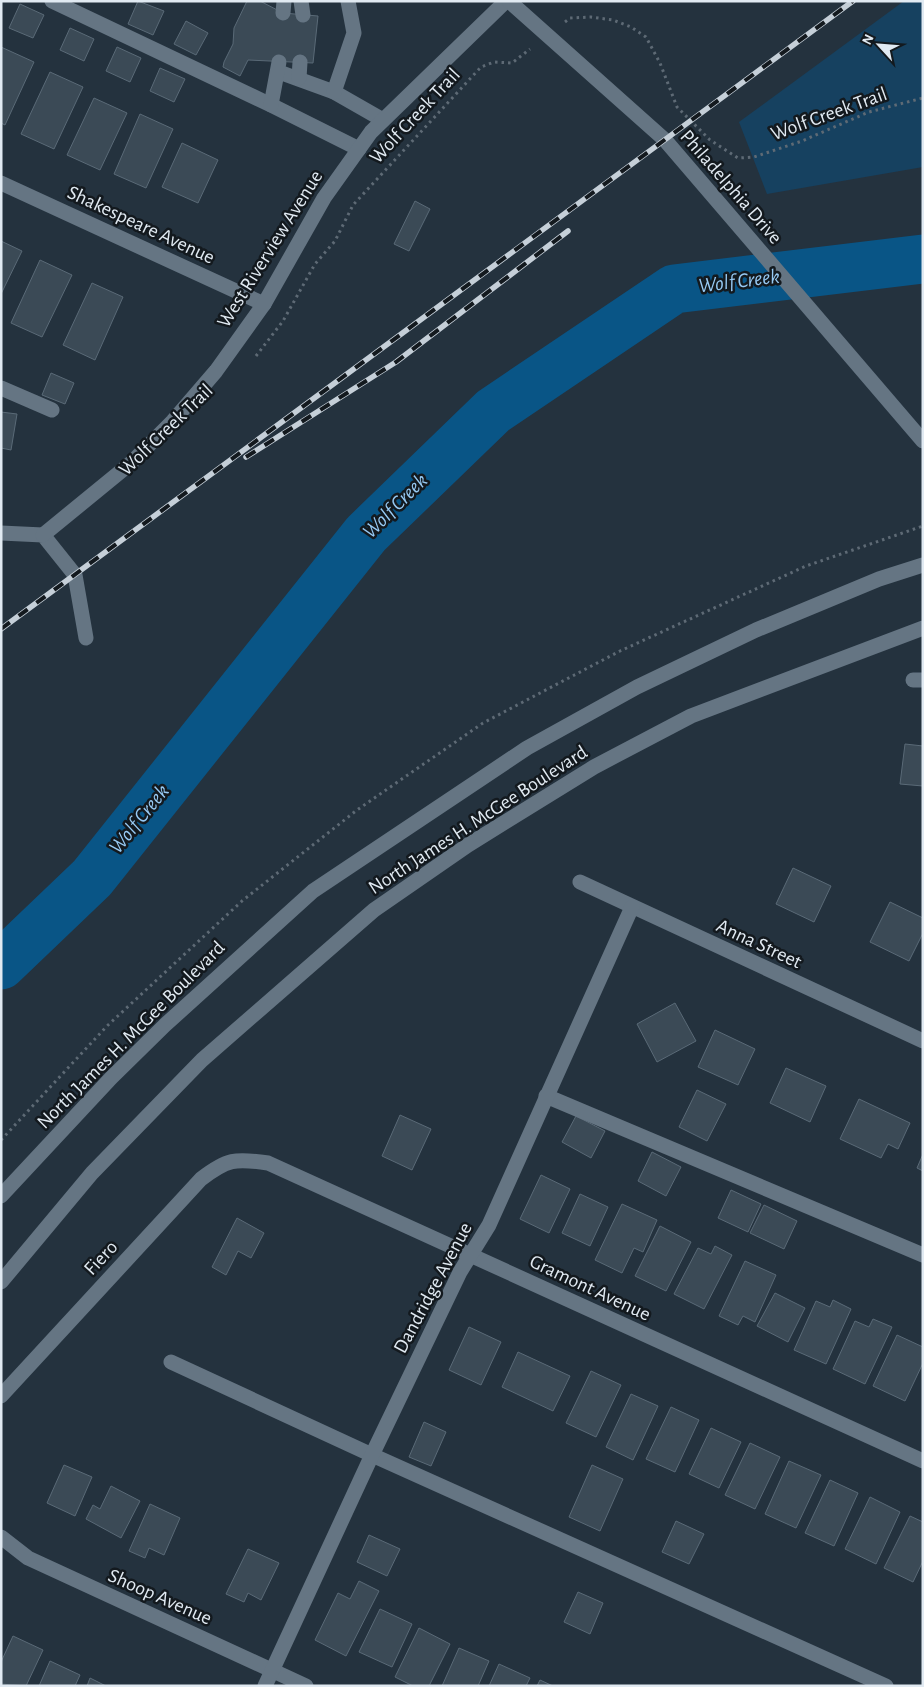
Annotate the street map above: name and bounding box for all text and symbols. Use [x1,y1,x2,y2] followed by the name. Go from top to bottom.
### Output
[854,20,904,70] north arrow
[860,32,877,47] text: N
[366,64,464,168] street label: Wolf Creek Trail
[768,84,890,144] street label: Wolf Creek Trail
[676,126,786,248] street label: Philadelphia Drive
[214,167,326,331] street label: West Riverview Avenue
[64,182,218,268] street label: Shakespeare Avenue
[697,266,781,296] water label: Wolf Creek
[115,380,217,480] street label: Wolf Creek Trail
[359,469,432,542] water label: Wolf Creek
[365,742,591,898] street label: North James H. McGee Boulevard
[105,780,173,857] water label: Wolf Creek
[713,916,805,973] street label: Anna Street
[33,937,229,1133] street label: North James H. McGee Boulevard
[390,1219,476,1357] street label: Dandridge Avenue
[80,1237,122,1279] street label: Fiero
[526,1251,654,1325] street label: Gramont Avenue
[105,1565,215,1629] street label: Shoop Avenue

